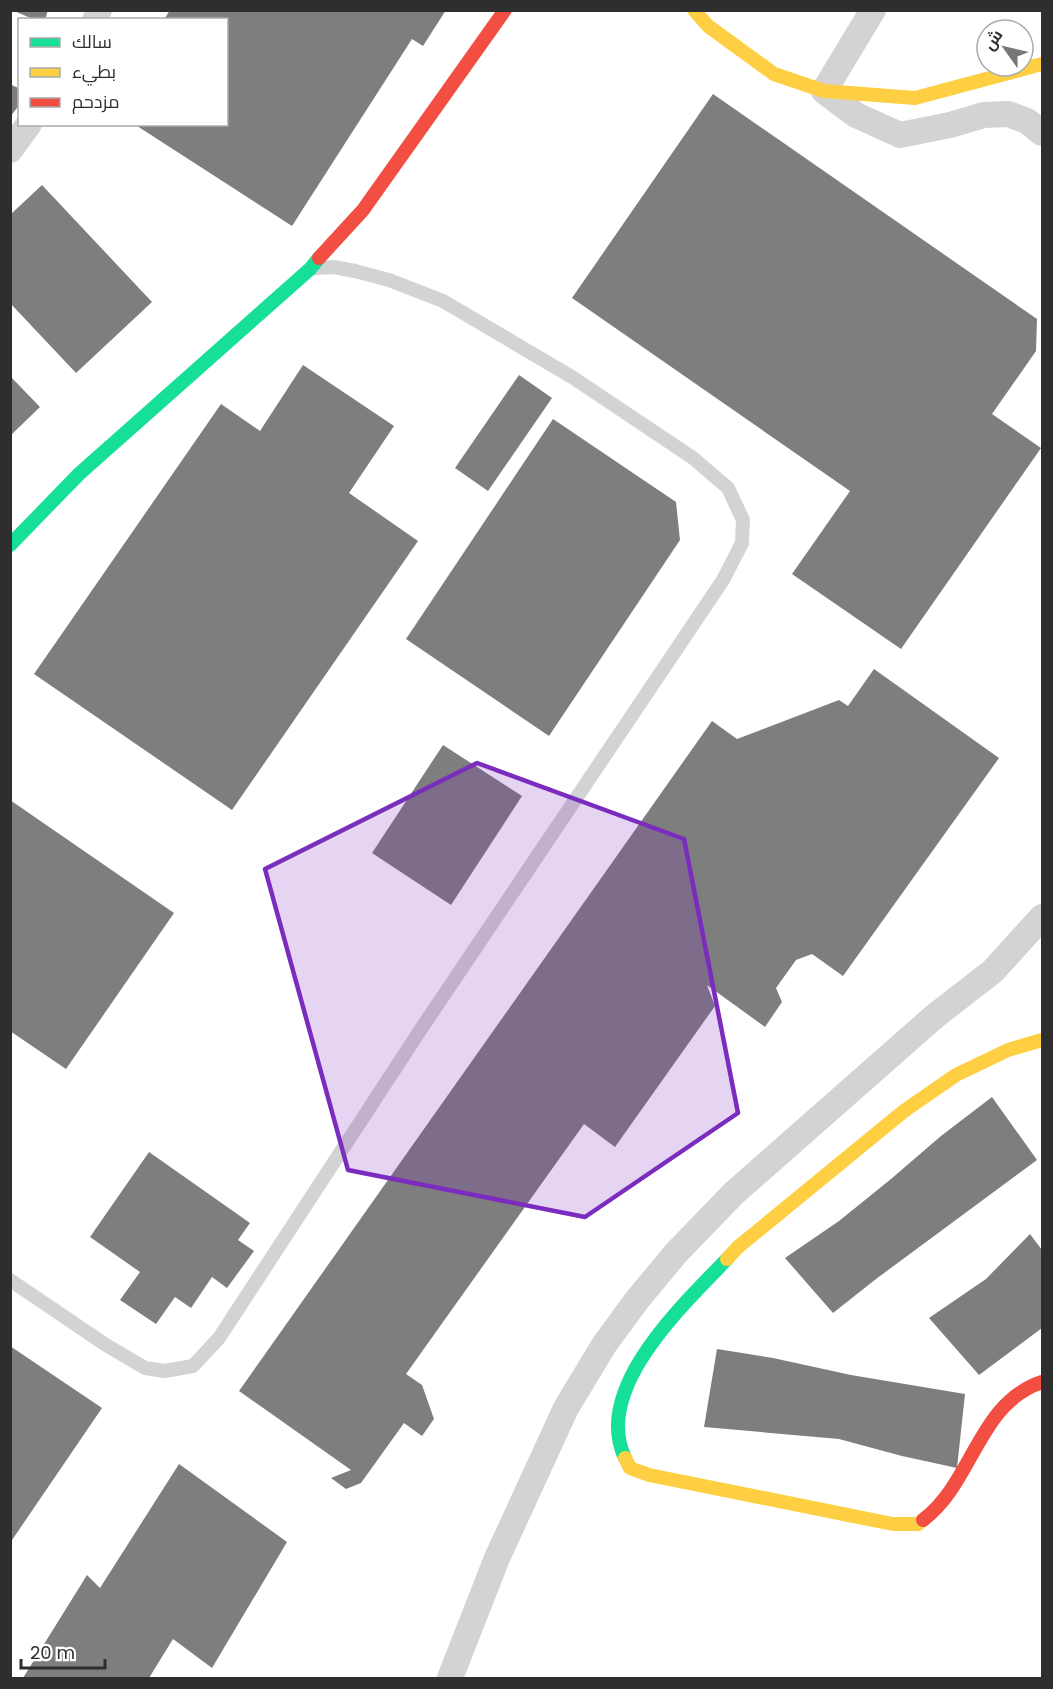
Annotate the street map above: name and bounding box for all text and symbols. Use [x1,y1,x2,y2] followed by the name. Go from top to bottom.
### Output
[18,18,228,126] legend
[975,18,1035,78] north arrow
[978,25,1008,55] text: ش
[72,29,112,54] text: سالك
[72,59,116,86] text: بطيء
[72,89,120,114] text: مزدحم
[21,1632,105,1670] scale bar
[30,1640,75,1665] text: 20 m

